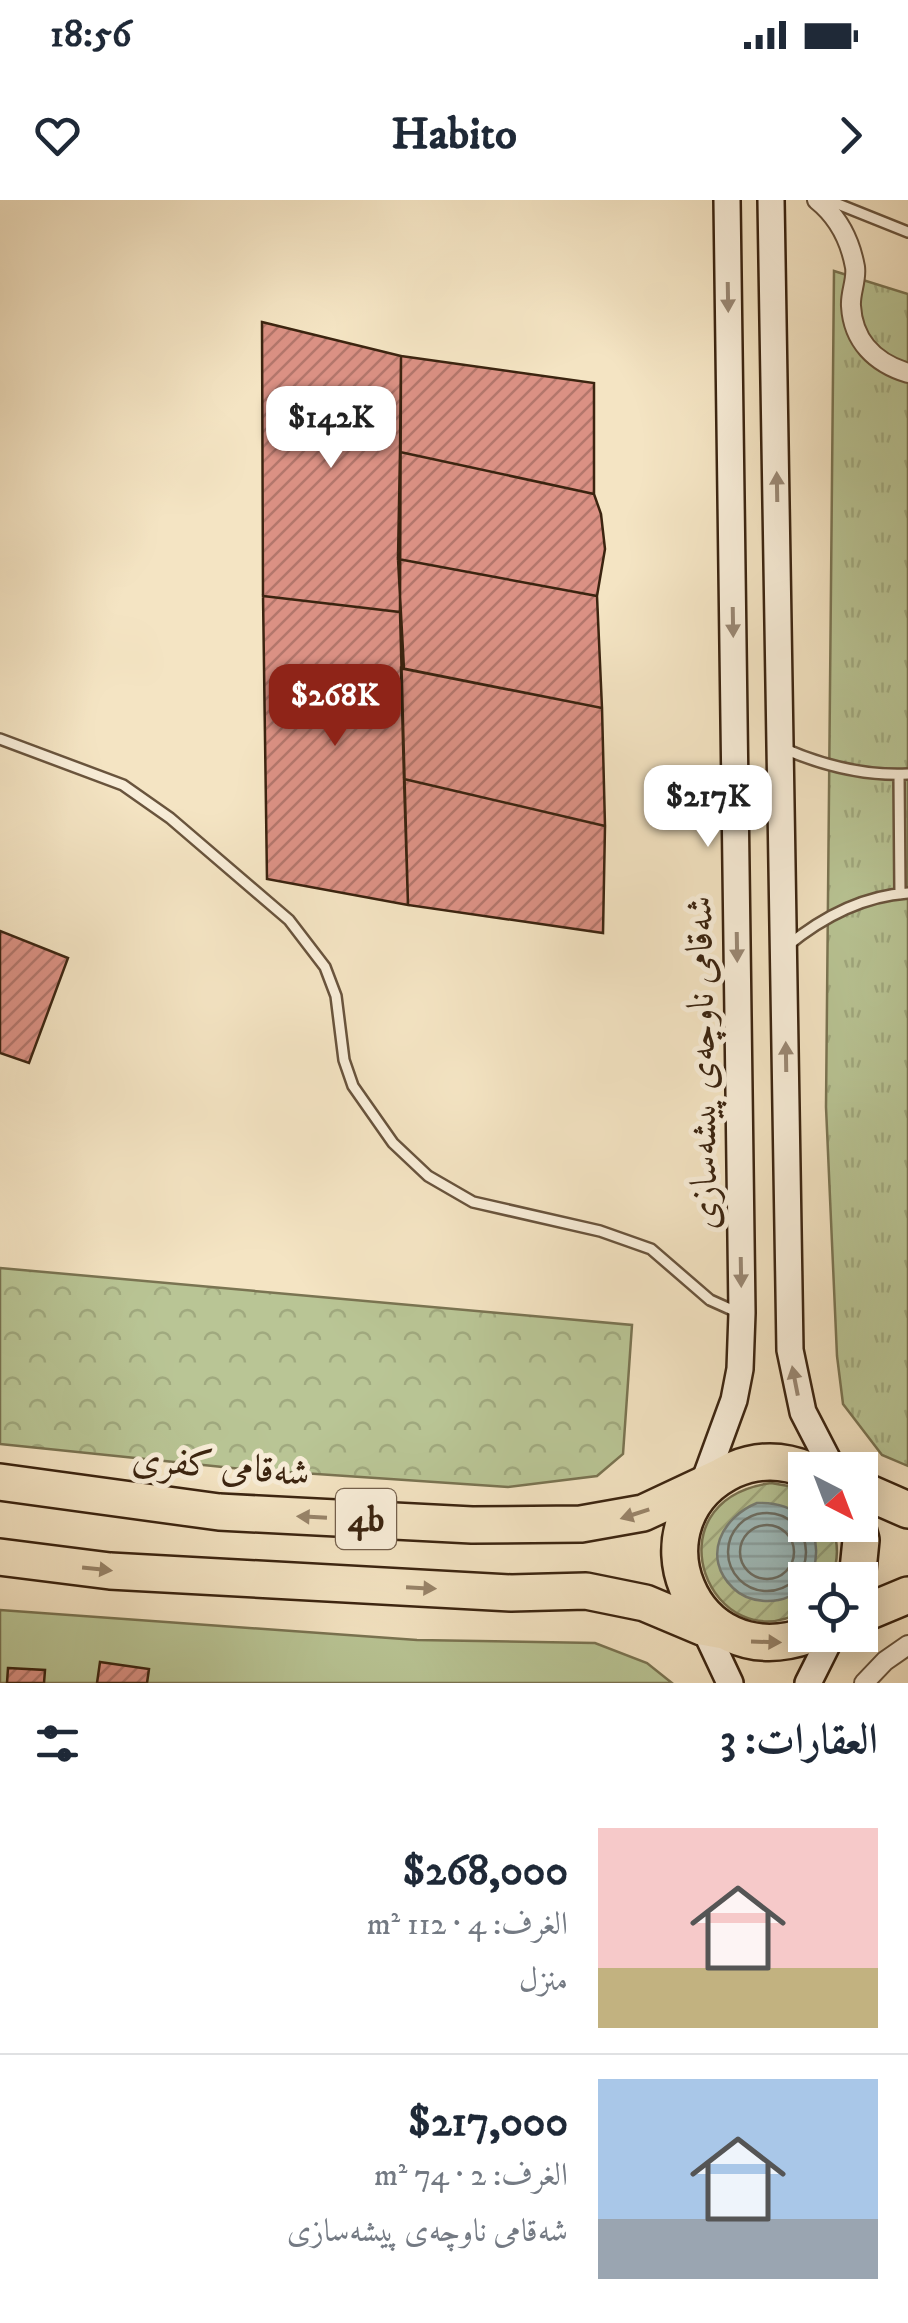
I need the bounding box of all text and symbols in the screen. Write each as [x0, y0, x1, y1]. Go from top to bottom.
text: 18:56 [50, 11, 132, 59]
text: Habito [391, 107, 517, 163]
icon: heart [30, 108, 85, 163]
icon: forward [823, 108, 878, 163]
one-way arrow [720, 282, 736, 314]
pin: $142K [261, 386, 401, 471]
text: $142K [288, 398, 374, 438]
one-way arrow [768, 470, 784, 502]
one-way arrow [725, 607, 741, 639]
pin: $268K [265, 664, 405, 749]
text: $268K [291, 676, 379, 716]
pin: $217K [638, 765, 778, 850]
text: $217K [666, 777, 750, 817]
street label: شەقامی ناوچەی پیشەسازی [676, 896, 730, 1230]
one-way arrow [729, 932, 745, 964]
one-way arrow [777, 1040, 793, 1072]
one-way arrow [734, 1257, 750, 1289]
one-way arrow [787, 1365, 803, 1396]
street label: شەقامی کفری [130, 1435, 312, 1499]
north arrow [788, 1452, 878, 1542]
map controls [788, 1452, 878, 1652]
road number: 4b [336, 1489, 396, 1549]
one-way arrow [620, 1507, 650, 1522]
one-way arrow [295, 1508, 327, 1524]
one-way arrow [81, 1561, 113, 1577]
button: locate [788, 1562, 878, 1652]
one-way arrow [406, 1580, 438, 1596]
one-way arrow [751, 1634, 783, 1650]
text: العقارات: 3 [720, 1715, 878, 1767]
icon: filters [30, 1716, 85, 1771]
text: $268,000 [402, 1846, 568, 1898]
icon: home [678, 1868, 798, 1988]
text: الغرف: 4 · 112 m² [367, 1905, 568, 1945]
text: منزل [519, 1961, 568, 2001]
text: $217,000 [408, 2097, 568, 2149]
icon: home [678, 2119, 798, 2239]
text: الغرف: 2 · 74 m² [374, 2156, 568, 2196]
text: شەقامی ناوچەی پیشەسازی [287, 2212, 568, 2252]

